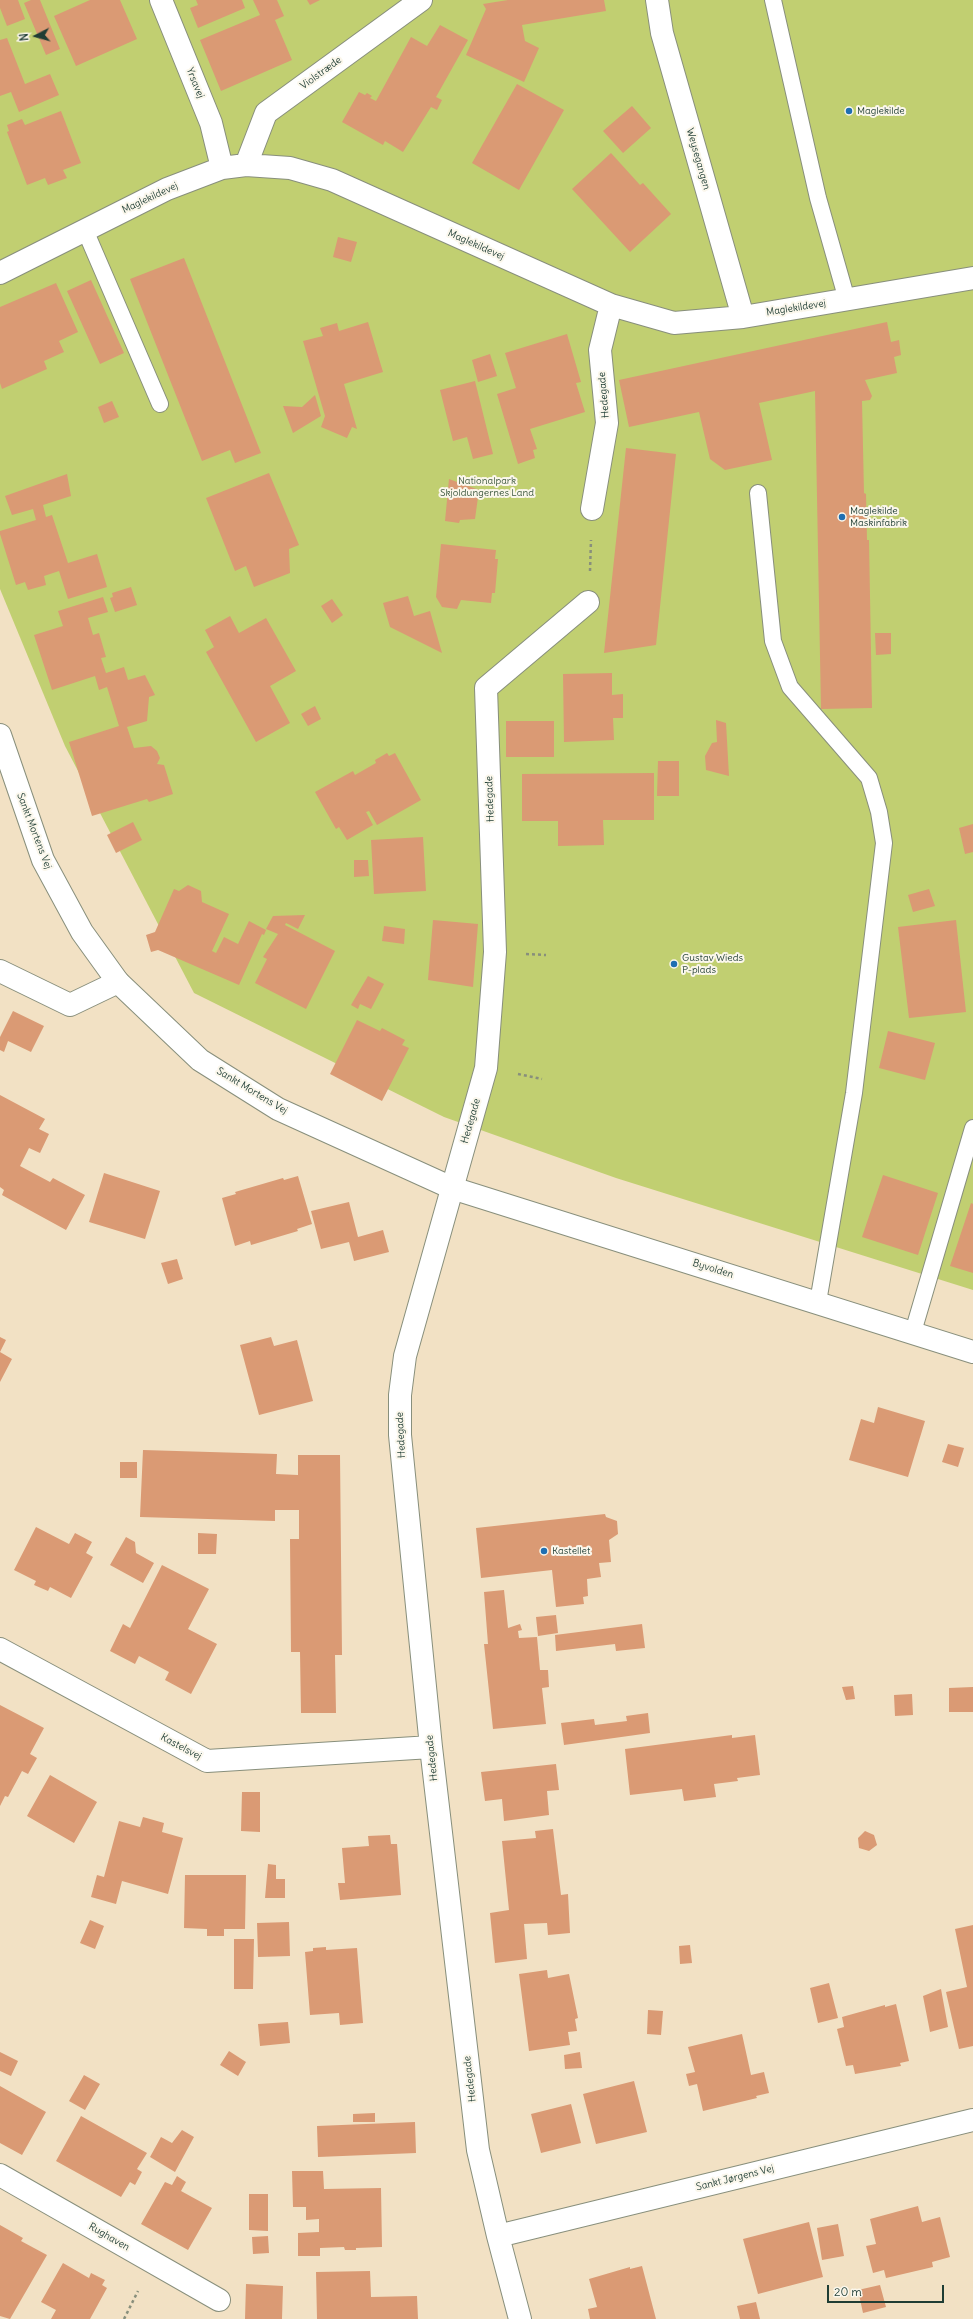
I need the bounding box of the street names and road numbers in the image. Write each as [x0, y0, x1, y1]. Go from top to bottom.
street label: Violstræde [298, 54, 344, 92]
street label: Yrsavej [183, 66, 207, 100]
street label: Weysegangen [683, 127, 713, 191]
street label: Maglekildevej [120, 180, 180, 216]
street label: Maglekildevej [446, 227, 506, 263]
street label: Maglekildevej [765, 297, 827, 319]
street label: Hedegade [596, 371, 612, 419]
street label: Hedegade [483, 776, 497, 822]
street label: Sankt Mortens Vej [14, 791, 54, 871]
street label: Sankt Mortens Vej [214, 1065, 290, 1117]
street label: Hedegade [459, 1097, 483, 1145]
street label: Byvolden [691, 1257, 735, 1281]
street label: Hedegade [394, 1412, 408, 1458]
street label: Kastelsvej [159, 1731, 203, 1763]
street label: Hedegade [424, 1734, 440, 1782]
street label: Hedegade [461, 2055, 479, 2103]
street label: Sankt Jørgens Vej [695, 2163, 775, 2193]
street label: Rughaven [86, 2221, 132, 2253]

